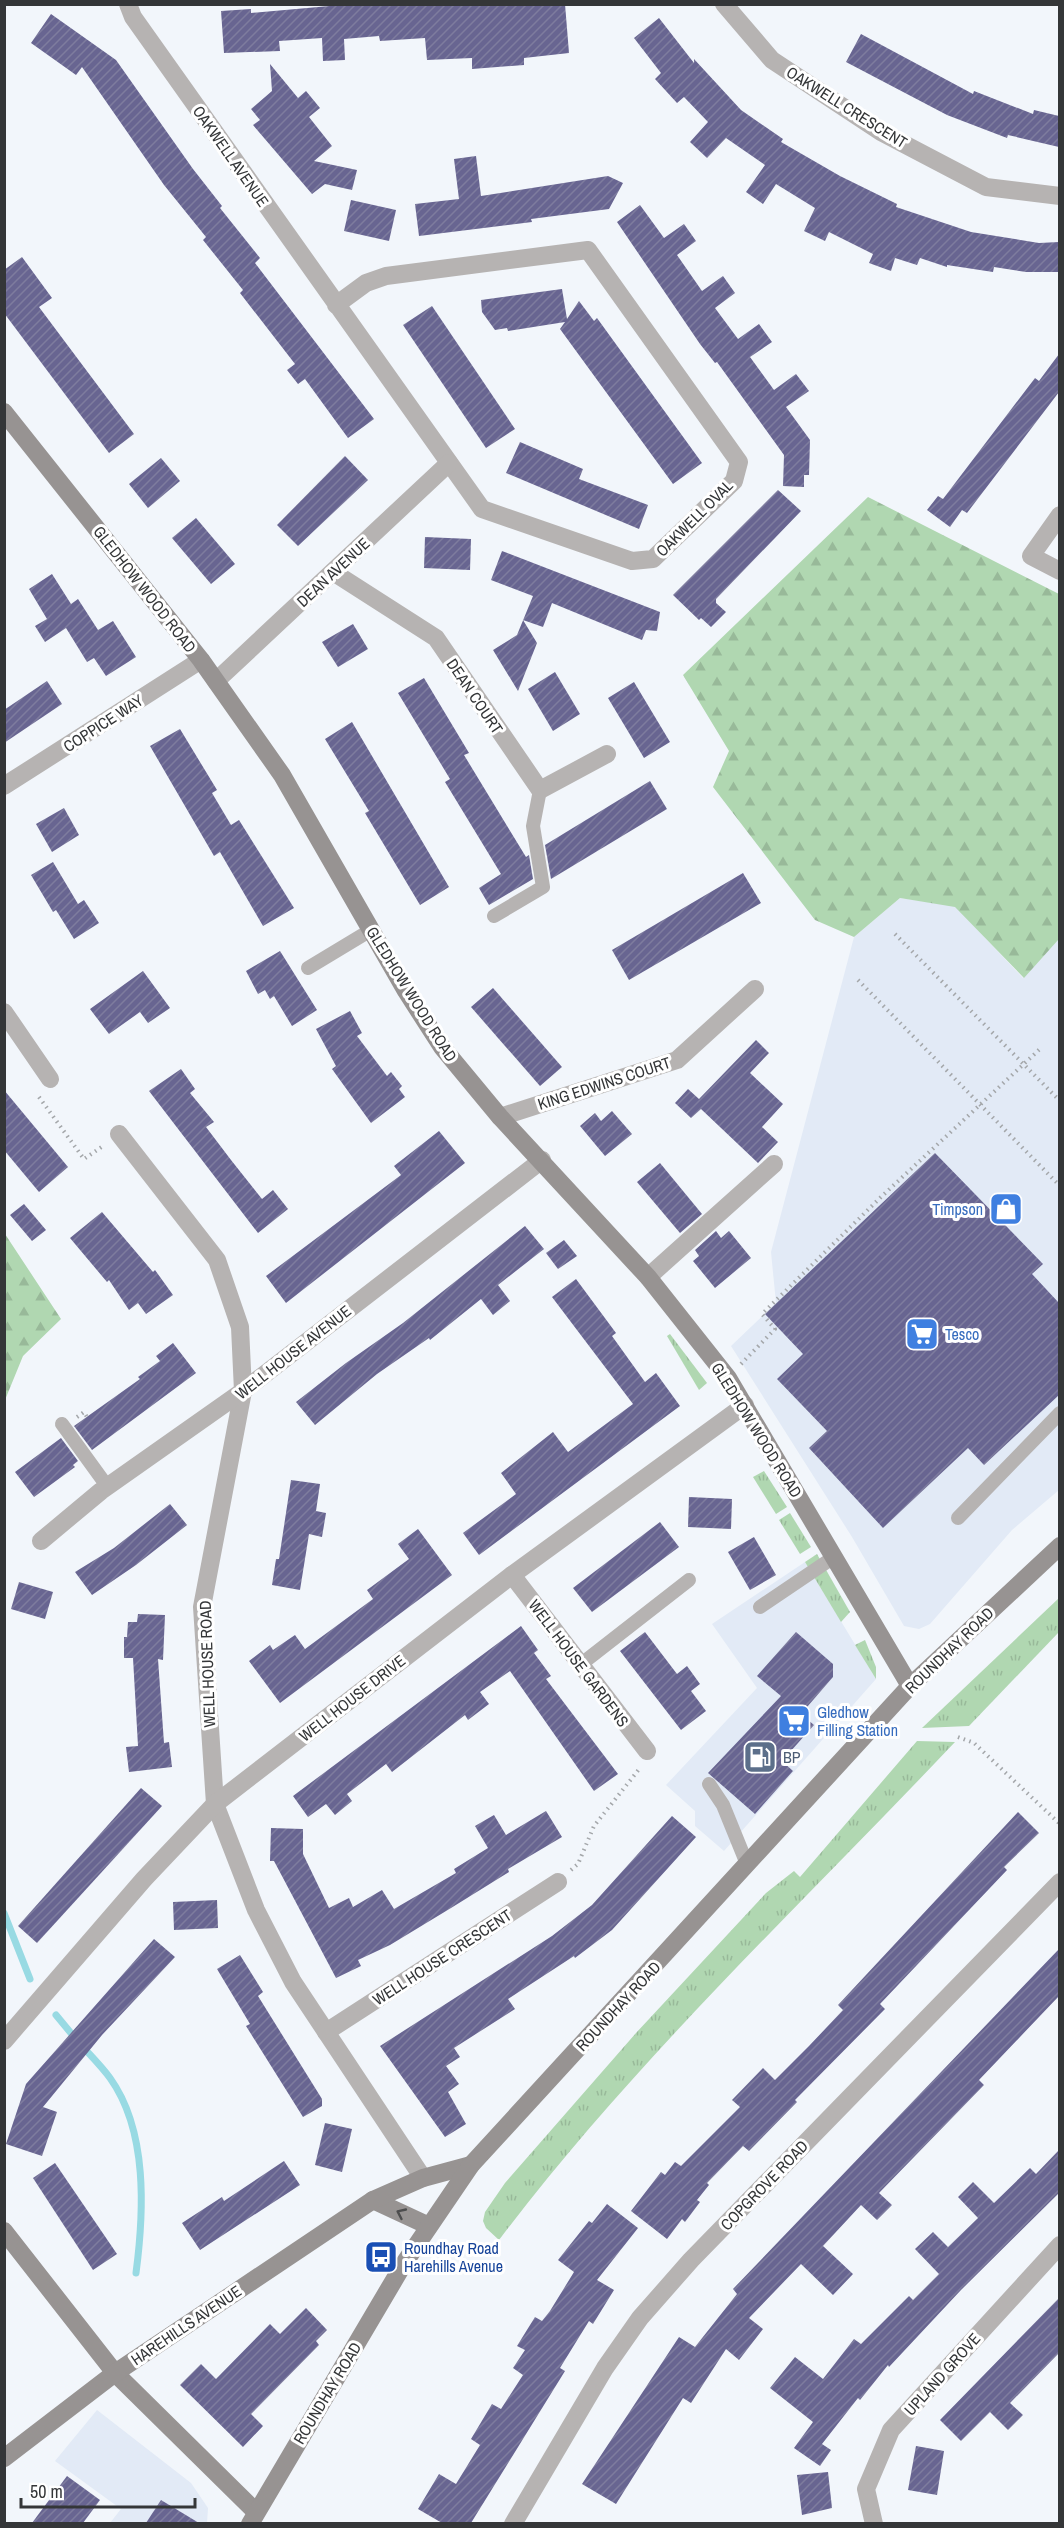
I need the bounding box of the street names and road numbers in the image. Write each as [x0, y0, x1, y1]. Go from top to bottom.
street label: OAKWELL CRESCENT [782, 61, 912, 153]
street label: OAKWELL AVENUE [188, 101, 274, 211]
street label: OAKWELL OVAL [651, 474, 738, 561]
street label: GLEDHOW WOOD ROAD [89, 521, 201, 657]
street label: DEAN AVENUE [292, 532, 374, 612]
street label: DEAN COURT [442, 654, 508, 738]
street label: COPPICE WAY [59, 689, 147, 757]
street label: GLEDHOW WOOD ROAD [362, 922, 462, 1066]
street label: KING EDWINS COURT [535, 1051, 673, 1115]
street label: WELL HOUSE AVENUE [230, 1300, 356, 1404]
street label: GLEDHOW WOOD ROAD [707, 1358, 807, 1502]
street label: WELL HOUSE GARDENS [524, 1595, 634, 1731]
street label: WELL HOUSE ROAD [194, 1600, 220, 1728]
street label: ROUNDHAY ROAD [900, 1602, 998, 1698]
street label: WELL HOUSE DRIVE [294, 1650, 410, 1746]
street label: WELL HOUSE CRESCENT [368, 1904, 516, 2010]
street label: ROUNDHAY ROAD [571, 1956, 665, 2056]
street label: COPGROVE ROAD [715, 2135, 813, 2235]
street label: HAREHILLS AVENUE [126, 2280, 246, 2370]
street label: UPLAND GROVE [899, 2328, 985, 2420]
street label: ROUNDHAY ROAD [288, 2338, 366, 2448]

